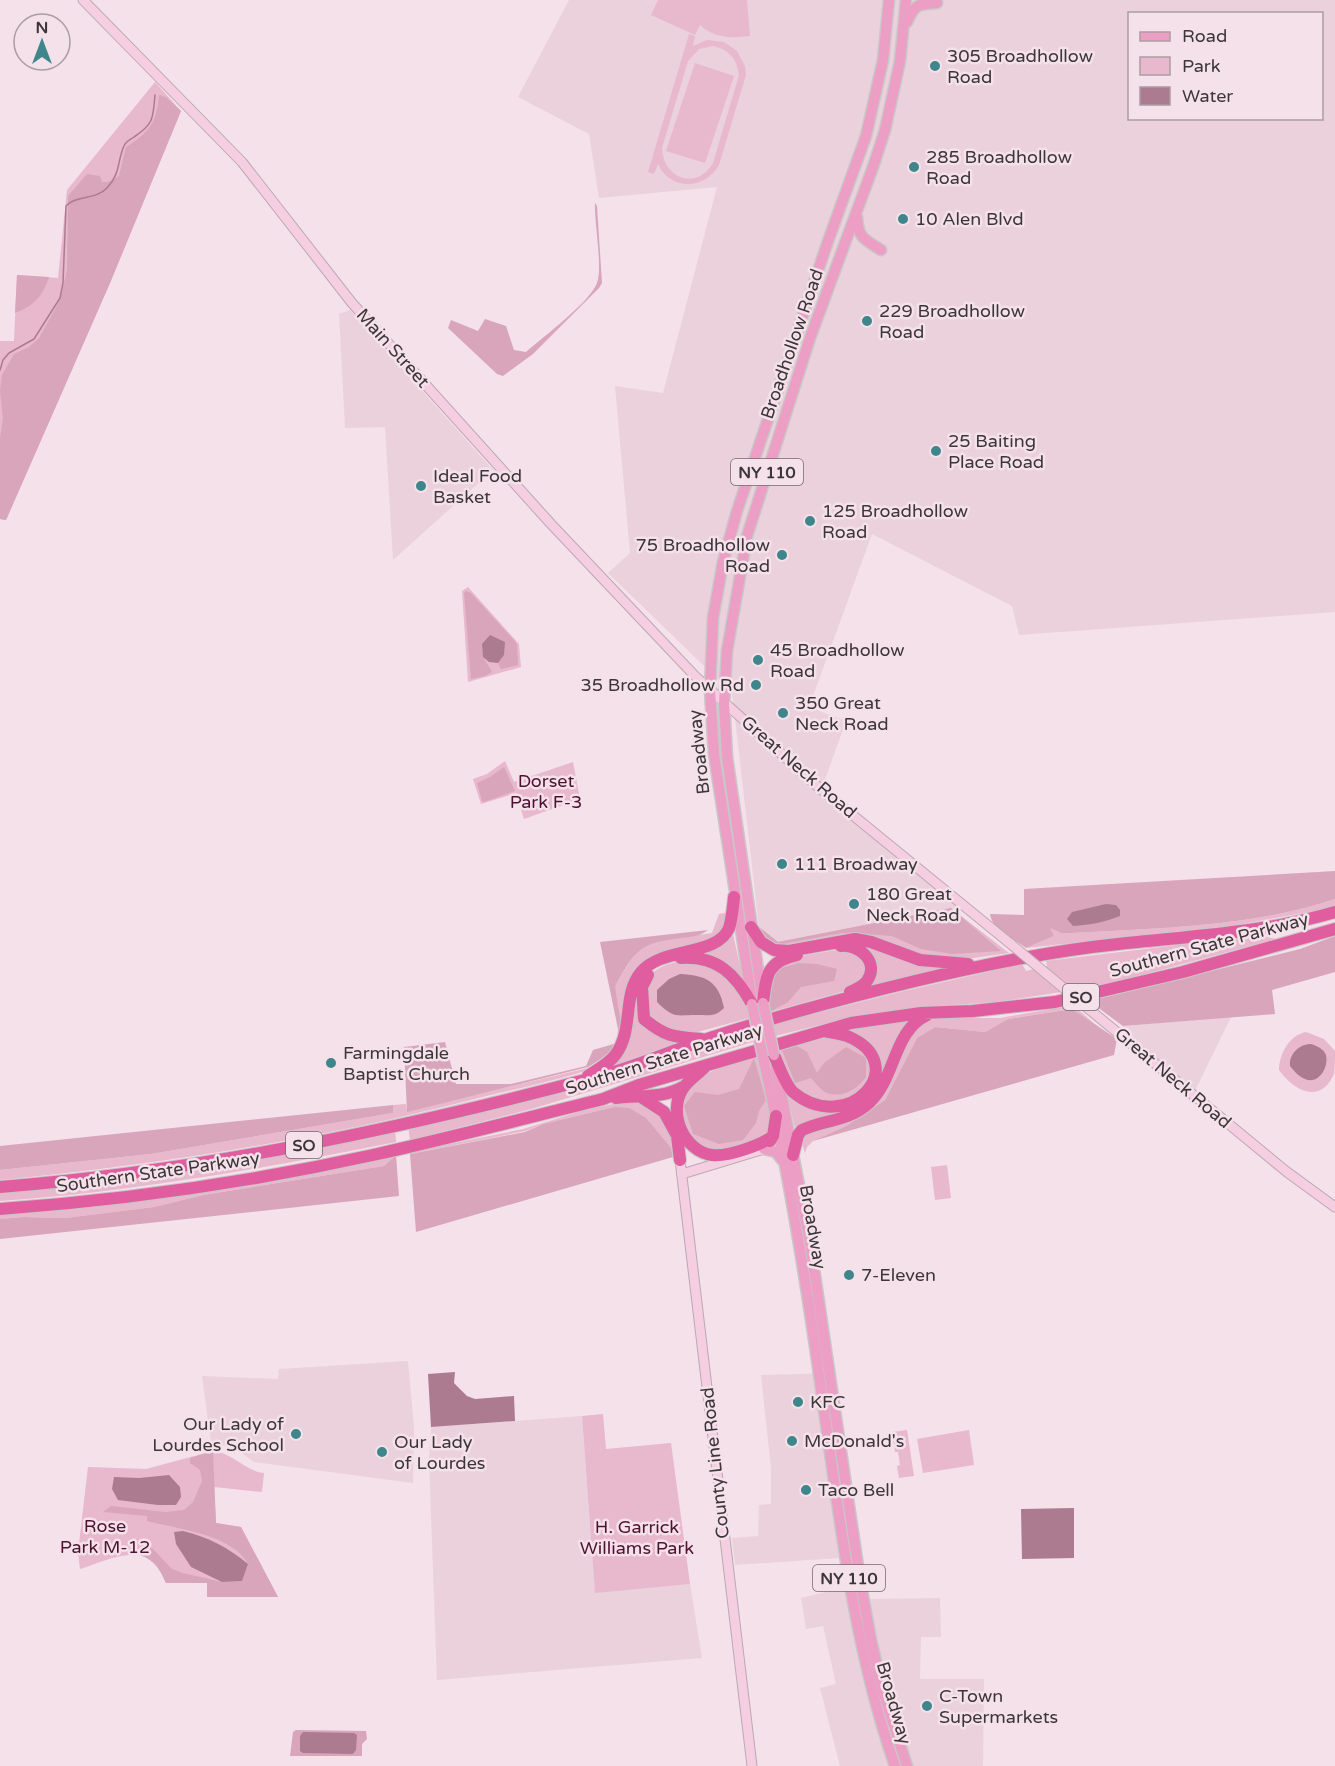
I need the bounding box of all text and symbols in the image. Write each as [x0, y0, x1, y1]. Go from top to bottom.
north arrow [12, 12, 72, 72]
legend [1128, 12, 1323, 120]
text: N [36, 18, 48, 38]
text: Road [1182, 25, 1227, 47]
place label: 305 Broadhollow Road [947, 45, 1093, 88]
text: Park [1182, 55, 1221, 77]
marker: 305 Broadhollow Road [928, 59, 942, 73]
text: Water [1182, 85, 1233, 107]
place label: 285 Broadhollow Road [926, 146, 1072, 189]
marker: 285 Broadhollow Road [907, 160, 921, 174]
place label: 10 Alen Blvd [915, 208, 1024, 230]
marker: 10 Alen Blvd [896, 212, 910, 226]
street label: Broadhollow Road [756, 266, 828, 422]
place label: 229 Broadhollow Road [879, 300, 1025, 343]
street label: Main Street [352, 304, 434, 392]
marker: 229 Broadhollow Road [860, 314, 874, 328]
place label: 25 Baiting Place Road [948, 430, 1044, 473]
marker: 25 Baiting Place Road [929, 444, 943, 458]
road number: NY 110 [731, 459, 803, 485]
place label: Ideal Food Basket [433, 465, 522, 508]
marker: Ideal Food Basket [414, 479, 428, 493]
place label: 125 Broadhollow Road [822, 500, 968, 543]
marker: 125 Broadhollow Road [803, 514, 817, 528]
place label: 75 Broadhollow Road [635, 534, 770, 577]
marker: 75 Broadhollow Road [775, 548, 789, 562]
place label: 45 Broadhollow Road [770, 639, 905, 682]
marker: 45 Broadhollow Road [751, 653, 765, 667]
place label: 35 Broadhollow Rd [581, 674, 744, 696]
marker: 35 Broadhollow Rd [749, 678, 763, 692]
place label: 350 Great Neck Road [795, 692, 889, 735]
marker: 350 Great Neck Road [776, 706, 790, 720]
street label: Broadway [684, 708, 714, 796]
street label: Great Neck Road [737, 711, 861, 823]
park label: Dorset Park F-3 [510, 770, 582, 813]
place label: 111 Broadway [794, 853, 918, 875]
marker: 111 Broadway [775, 857, 789, 871]
place label: 180 Great Neck Road [866, 883, 960, 926]
marker: 180 Great Neck Road [847, 897, 861, 911]
street label: Southern State Parkway [1107, 908, 1311, 982]
road number: SO [1063, 984, 1099, 1010]
street label: Southern State Parkway [563, 1018, 765, 1099]
street label: Great Neck Road [1110, 1023, 1236, 1133]
place label: Farmingdale Baptist Church [343, 1042, 470, 1085]
marker: Farmingdale Baptist Church [324, 1056, 338, 1070]
road number: SO [286, 1132, 322, 1158]
street label: Southern State Parkway [55, 1147, 261, 1197]
street label: Broadway [795, 1183, 831, 1271]
place label: 7-Eleven [861, 1264, 936, 1286]
marker: 7-Eleven [842, 1268, 856, 1282]
street label: County Line Road [696, 1386, 734, 1540]
place label: KFC [810, 1391, 845, 1413]
marker: KFC [791, 1395, 805, 1409]
place label: Our Lady of Lourdes School [152, 1413, 284, 1456]
marker: Our Lady of Lourdes School [289, 1427, 303, 1441]
place label: McDonald's [804, 1430, 904, 1452]
place label: Our Lady of Lourdes [394, 1431, 486, 1474]
marker: McDonald's [785, 1434, 799, 1448]
marker: Our Lady of Lourdes [375, 1445, 389, 1459]
place label: Taco Bell [818, 1479, 894, 1501]
marker: Taco Bell [799, 1483, 813, 1497]
park label: Rose Park M-12 [60, 1515, 150, 1558]
park label: H. Garrick Williams Park [580, 1516, 694, 1559]
road number: NY 110 [813, 1565, 885, 1591]
street label: Broadway [872, 1659, 916, 1747]
place label: C‑Town Supermarkets [939, 1685, 1058, 1728]
marker: C‑Town Supermarkets [920, 1699, 934, 1713]

